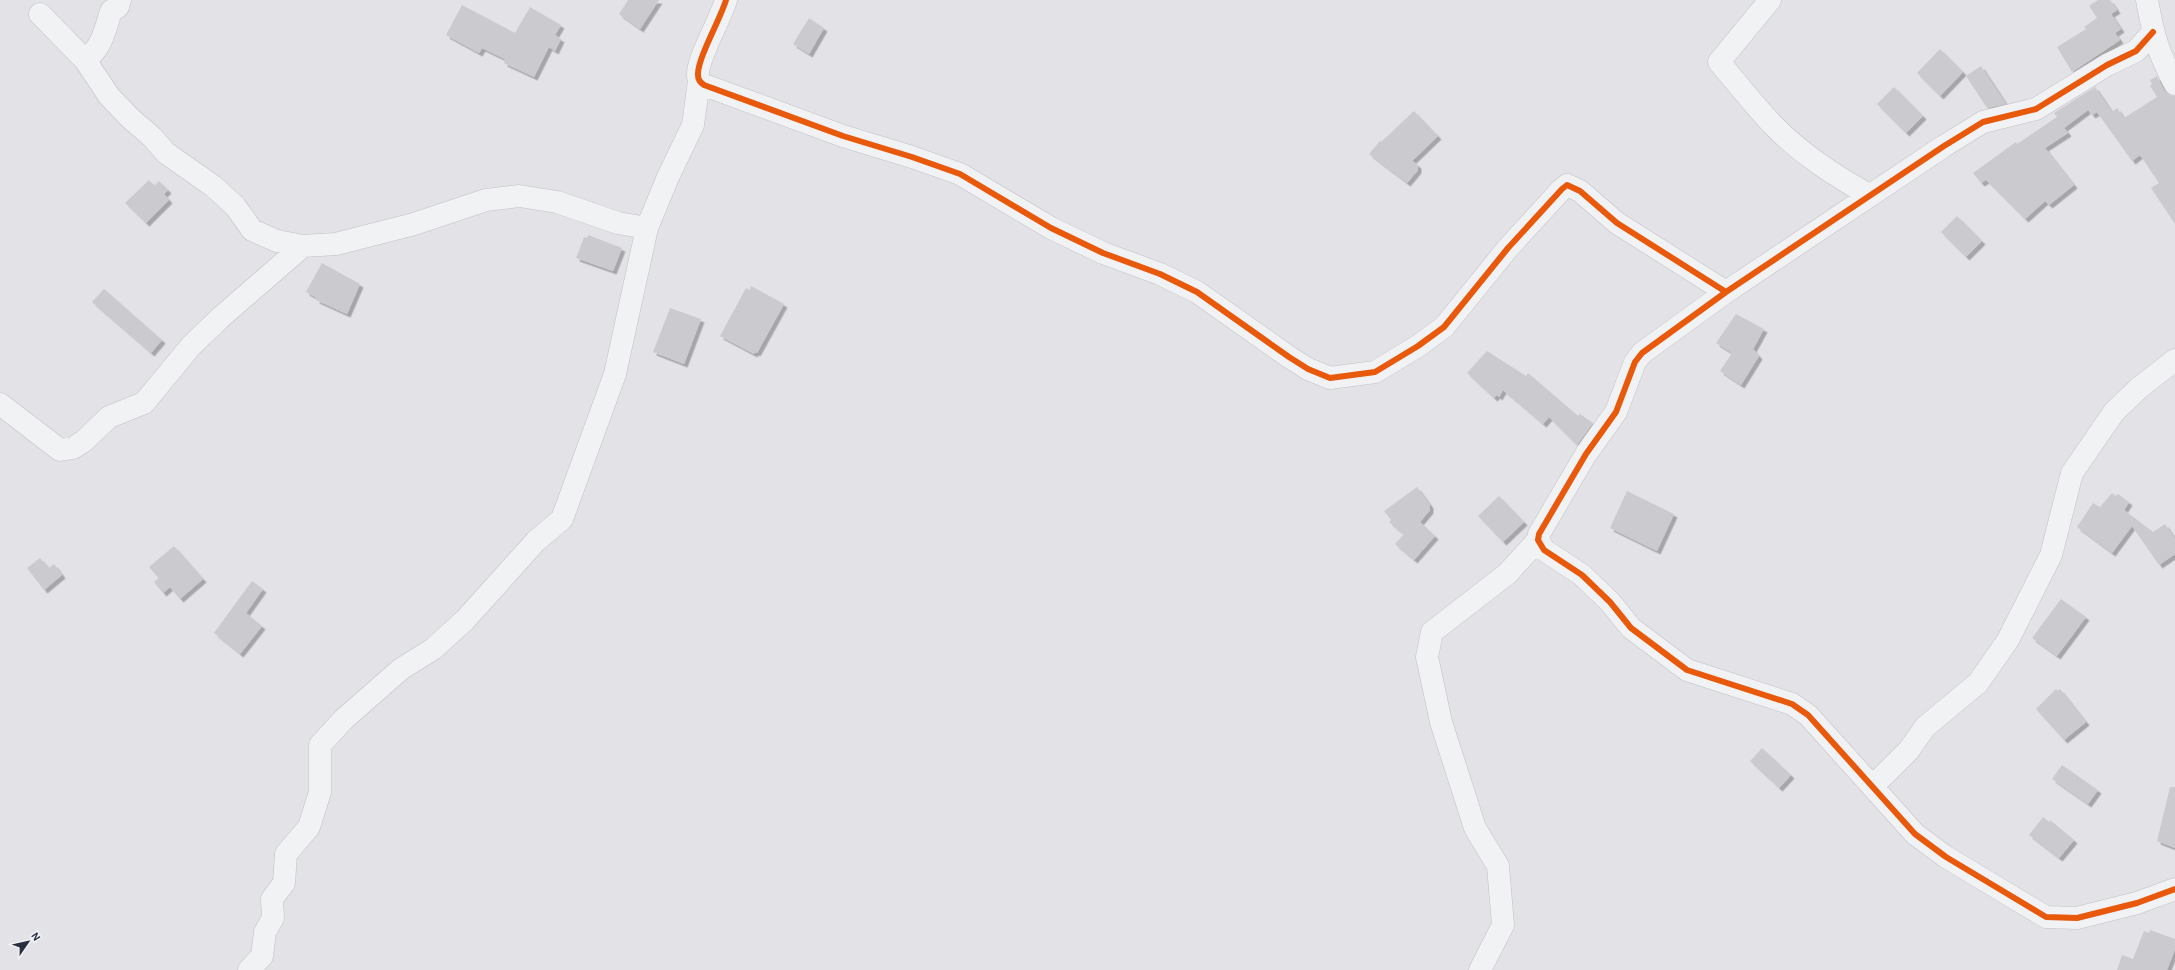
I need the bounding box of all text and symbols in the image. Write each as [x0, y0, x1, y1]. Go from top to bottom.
north arrow [8, 922, 48, 962]
text: N [29, 930, 43, 943]

